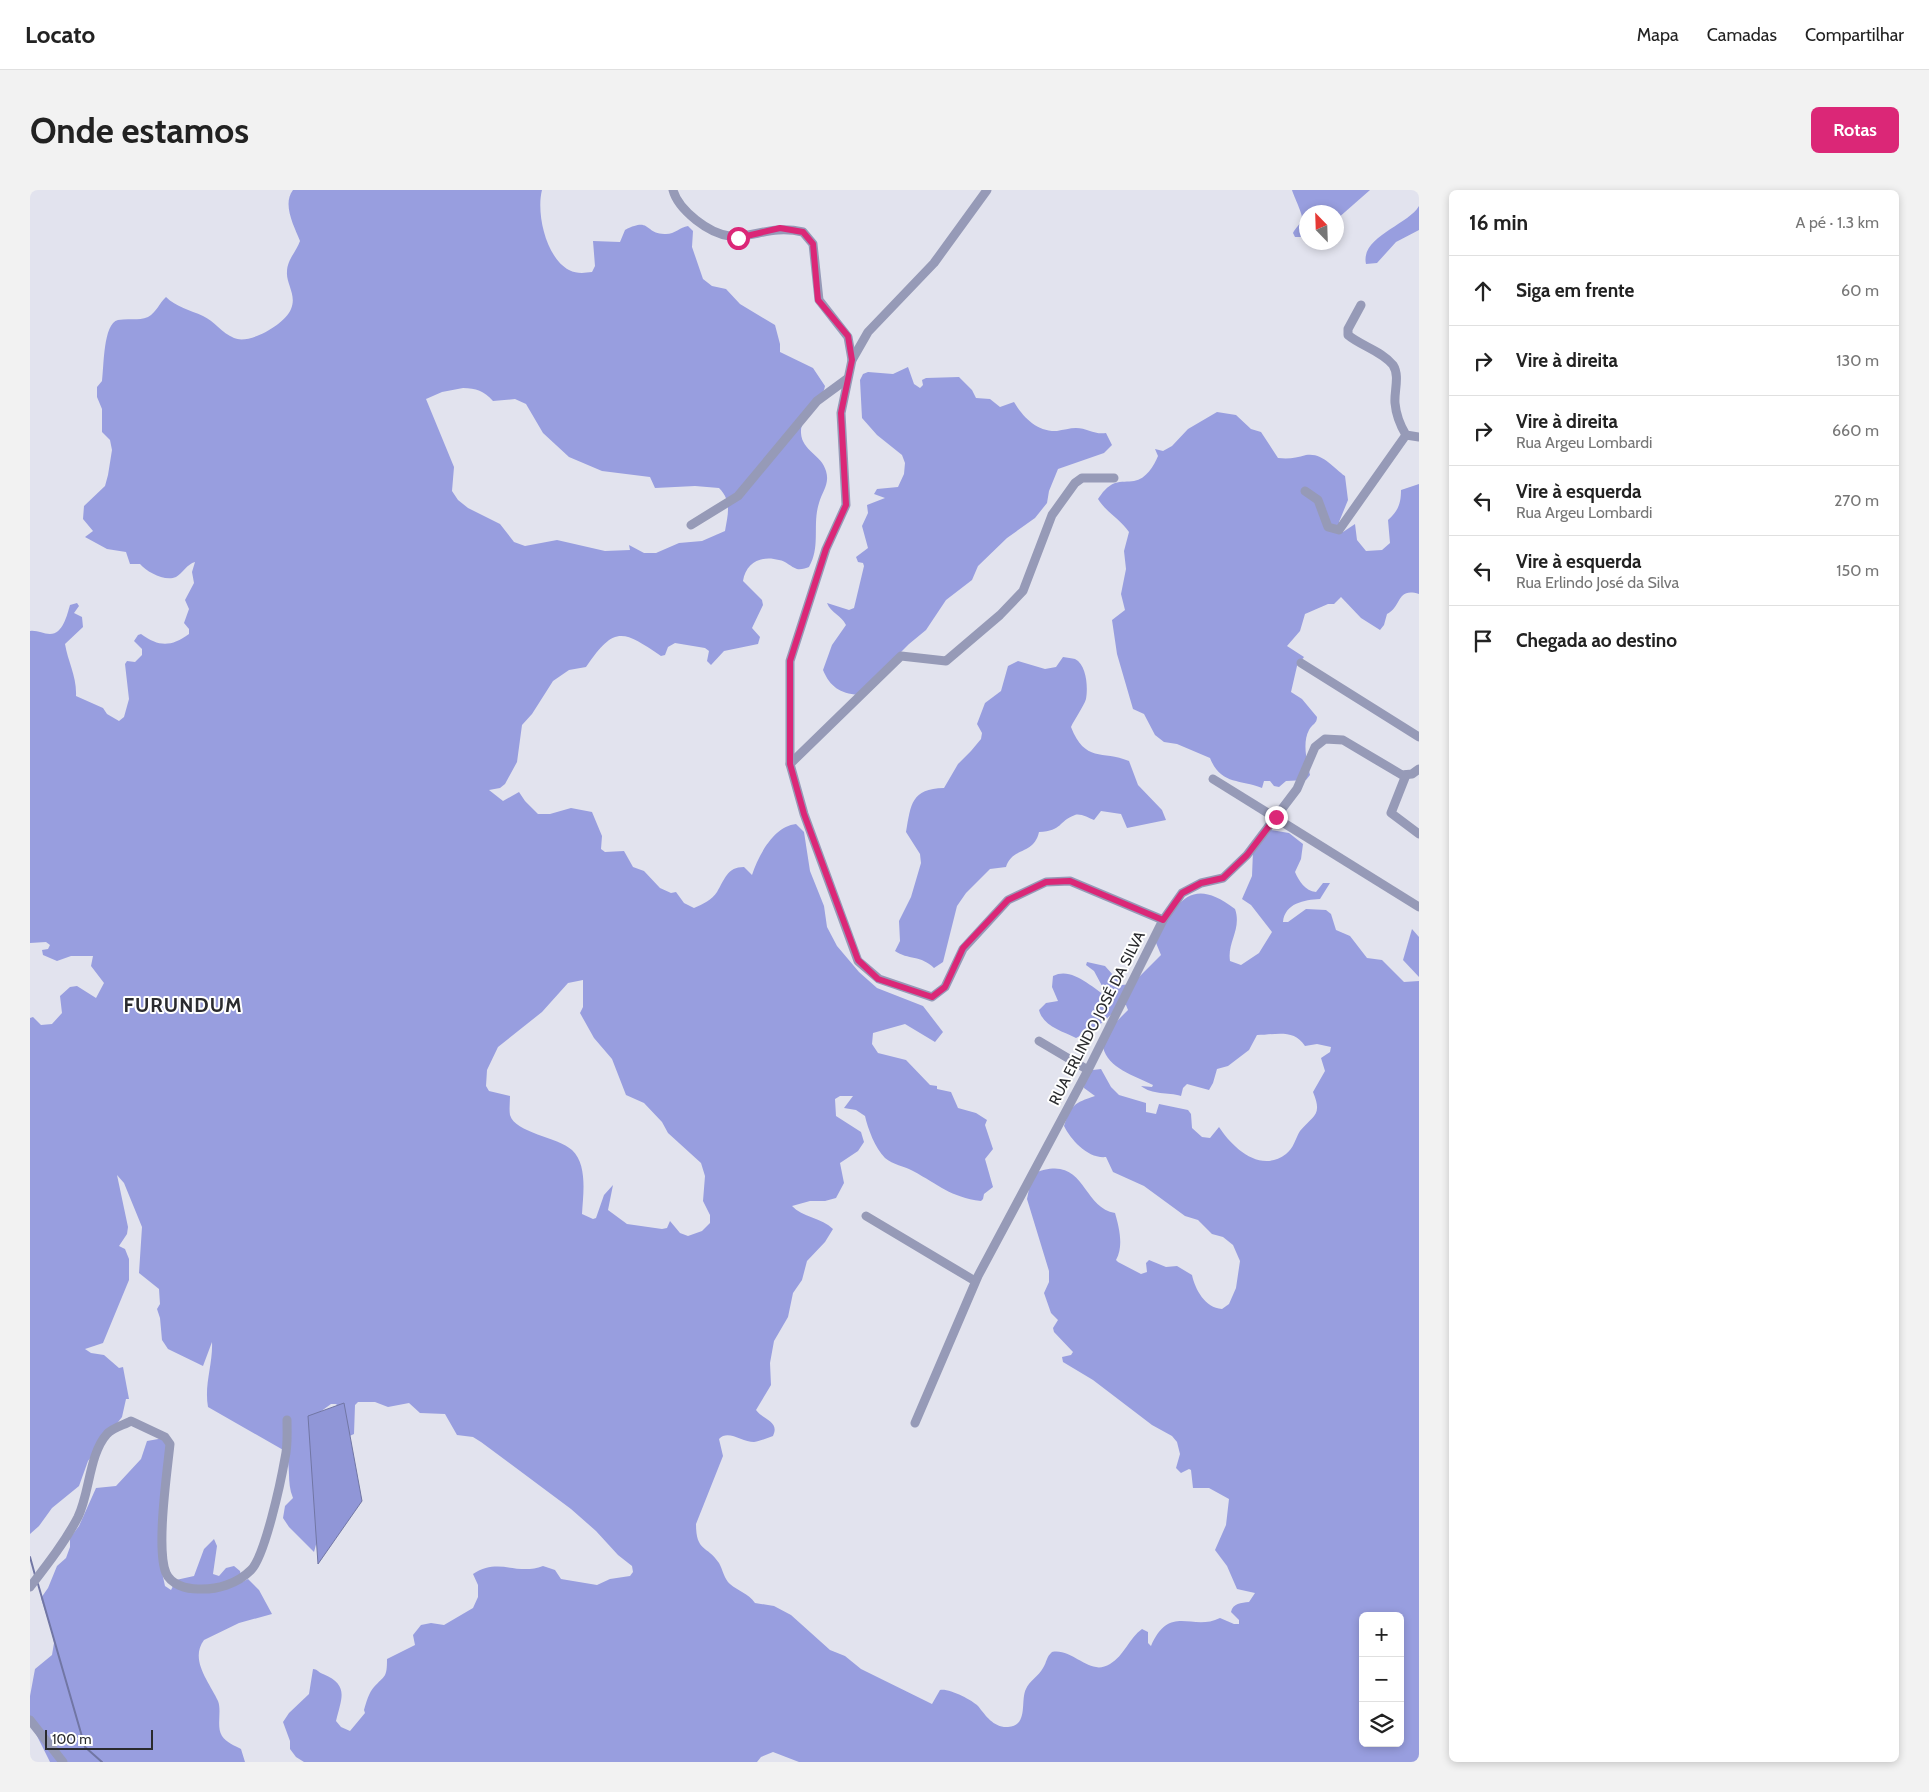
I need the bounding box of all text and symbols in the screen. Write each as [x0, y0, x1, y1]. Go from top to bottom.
text: Locato [25, 20, 95, 49]
text: Mapa [1637, 24, 1679, 46]
text: Camadas [1707, 24, 1777, 46]
text: Compartilhar [1805, 24, 1904, 46]
button: Rotas [1811, 107, 1899, 153]
text: Onde estamos [30, 109, 249, 152]
north arrow [1299, 205, 1344, 250]
text: 16 min [1469, 210, 1528, 235]
text: A pé · 1.3 km [1795, 213, 1879, 232]
route start [727, 227, 750, 250]
icon: ahead [1469, 277, 1497, 305]
text: Siga em frente [1516, 279, 1634, 302]
text: 60 m [1841, 281, 1879, 300]
icon: right [1469, 347, 1497, 375]
text: Vire à direita [1516, 349, 1618, 372]
text: 130 m [1836, 351, 1879, 370]
text: Vire à direita [1516, 410, 1618, 433]
icon: right [1469, 417, 1497, 445]
text: 660 m [1832, 421, 1879, 440]
text: Rua Argeu Lombardi [1516, 433, 1652, 452]
text: Vire à esquerda [1516, 480, 1642, 503]
icon: left [1469, 487, 1497, 515]
text: 270 m [1834, 491, 1879, 510]
text: Rua Argeu Lombardi [1516, 503, 1652, 522]
text: Vire à esquerda [1516, 550, 1642, 573]
icon: left [1469, 557, 1497, 585]
text: 150 m [1836, 561, 1879, 580]
text: Rua Erlindo José da Silva [1516, 573, 1679, 592]
icon: arrive [1469, 627, 1497, 655]
text: Chegada ao destino [1516, 629, 1677, 652]
route end [1265, 806, 1288, 829]
street label: RUA ERLINDO JOSÉ DA SILVA [1044, 927, 1149, 1108]
district label: FURUNDUM [123, 993, 243, 1017]
map controls [1359, 1612, 1404, 1747]
button: + [1359, 1612, 1404, 1657]
button: − [1359, 1657, 1404, 1702]
button: layers [1359, 1702, 1404, 1747]
scale bar [45, 1727, 152, 1750]
text: 100 m [52, 1730, 92, 1748]

